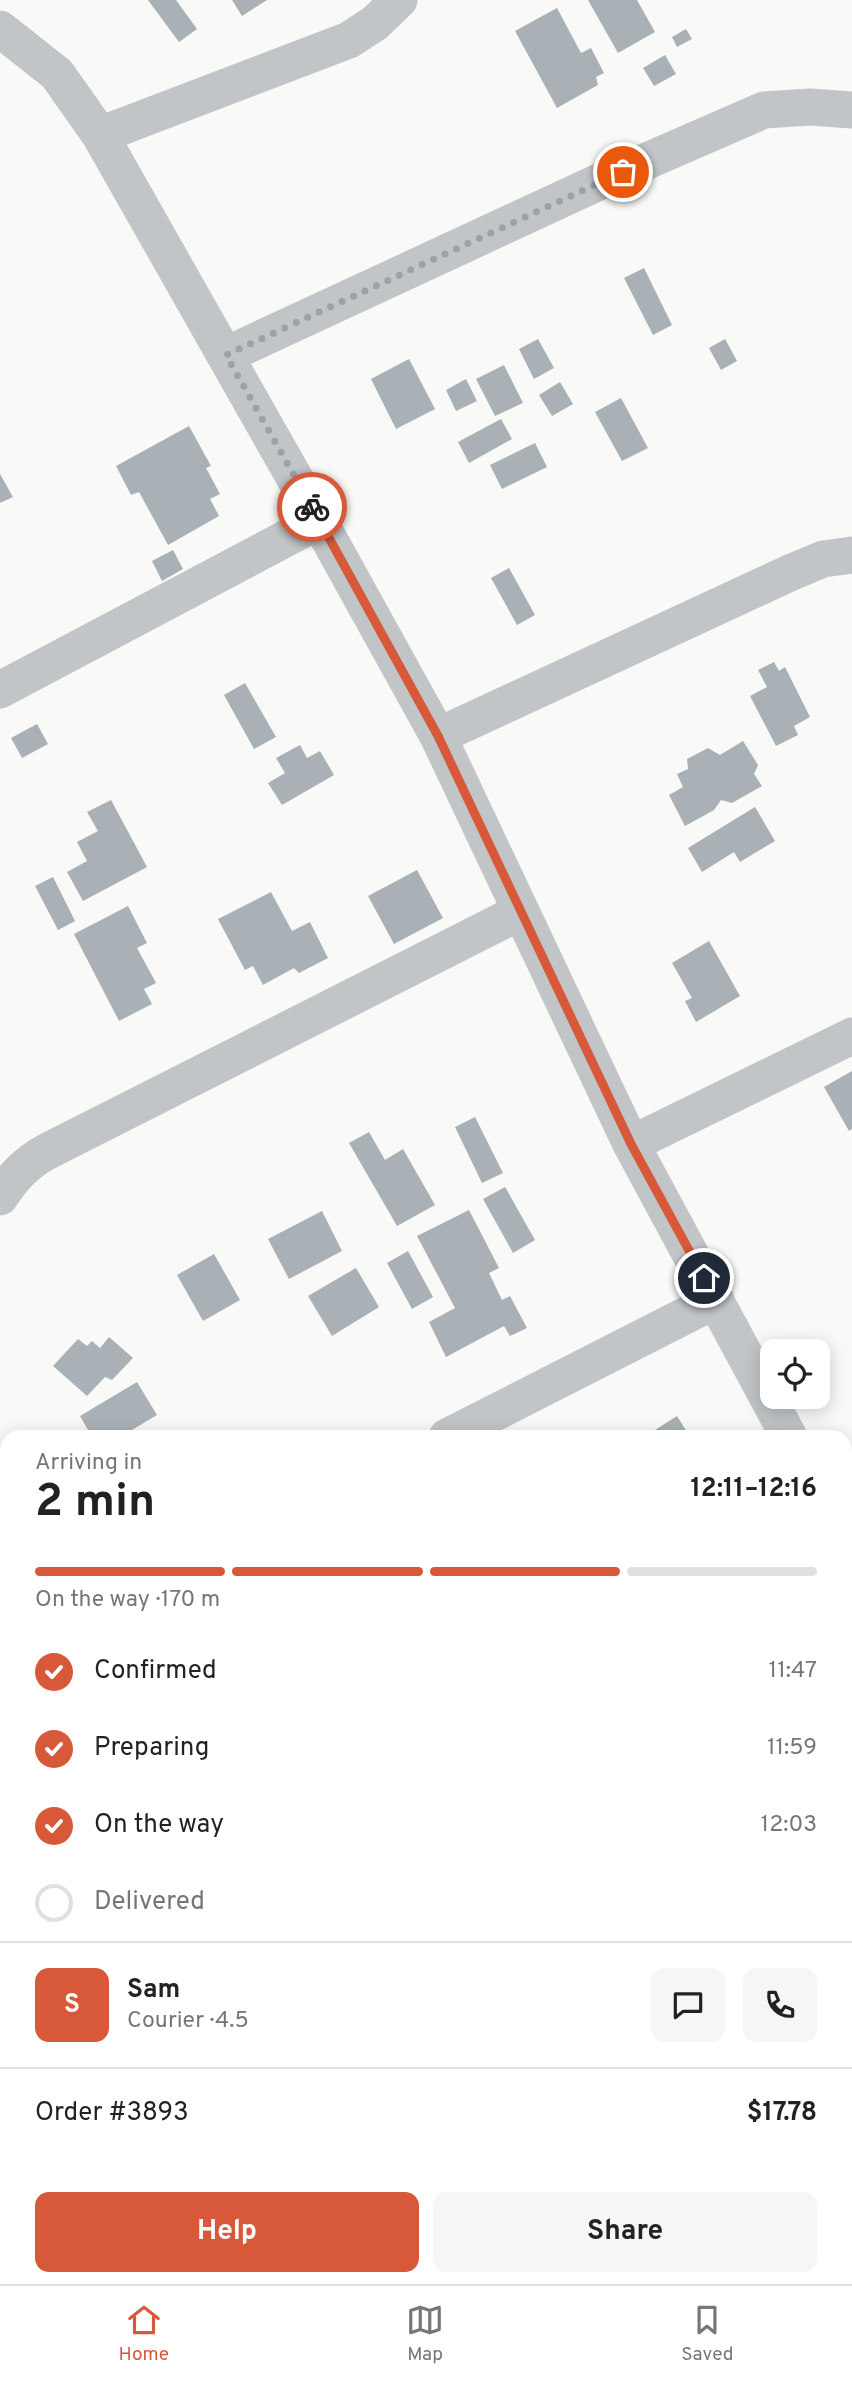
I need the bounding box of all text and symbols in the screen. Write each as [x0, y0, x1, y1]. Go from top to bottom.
pin [593, 142, 653, 202]
icon: bag [604, 153, 642, 191]
courier [277, 472, 347, 542]
icon: bike [293, 488, 331, 526]
pin [674, 1248, 734, 1308]
icon: home [685, 1259, 723, 1297]
map controls [760, 1339, 830, 1409]
button: locate [760, 1339, 830, 1409]
text: Arriving in [35, 1449, 142, 1478]
text: 12:11–12:16 [690, 1473, 817, 1506]
text: 2 min [35, 1474, 155, 1533]
text: On the way · 170 m [35, 1586, 220, 1615]
icon: check [35, 1653, 73, 1691]
text: Confirmed [94, 1655, 217, 1688]
text: 11:47 [769, 1657, 817, 1686]
icon: check [35, 1730, 73, 1768]
text: Preparing [94, 1732, 209, 1765]
text: 11:59 [767, 1734, 817, 1763]
icon: check [35, 1807, 73, 1845]
text: On the way [94, 1809, 224, 1842]
text: 12:03 [761, 1811, 817, 1840]
text: Delivered [94, 1886, 205, 1919]
button: chat [651, 1968, 725, 2042]
button: phone [743, 1968, 817, 2042]
text: Sam [127, 1974, 180, 2007]
text: S [64, 1989, 80, 2022]
text: Courier · 4.5 [127, 2007, 249, 2036]
text: Order #3893 [35, 2097, 189, 2130]
text: $17.78 [747, 2097, 817, 2130]
button: Help [35, 2192, 419, 2272]
button: Share [433, 2192, 817, 2272]
tab: Home [119, 2301, 169, 2367]
tab: Map [406, 2301, 444, 2367]
tab: Saved [681, 2301, 733, 2367]

